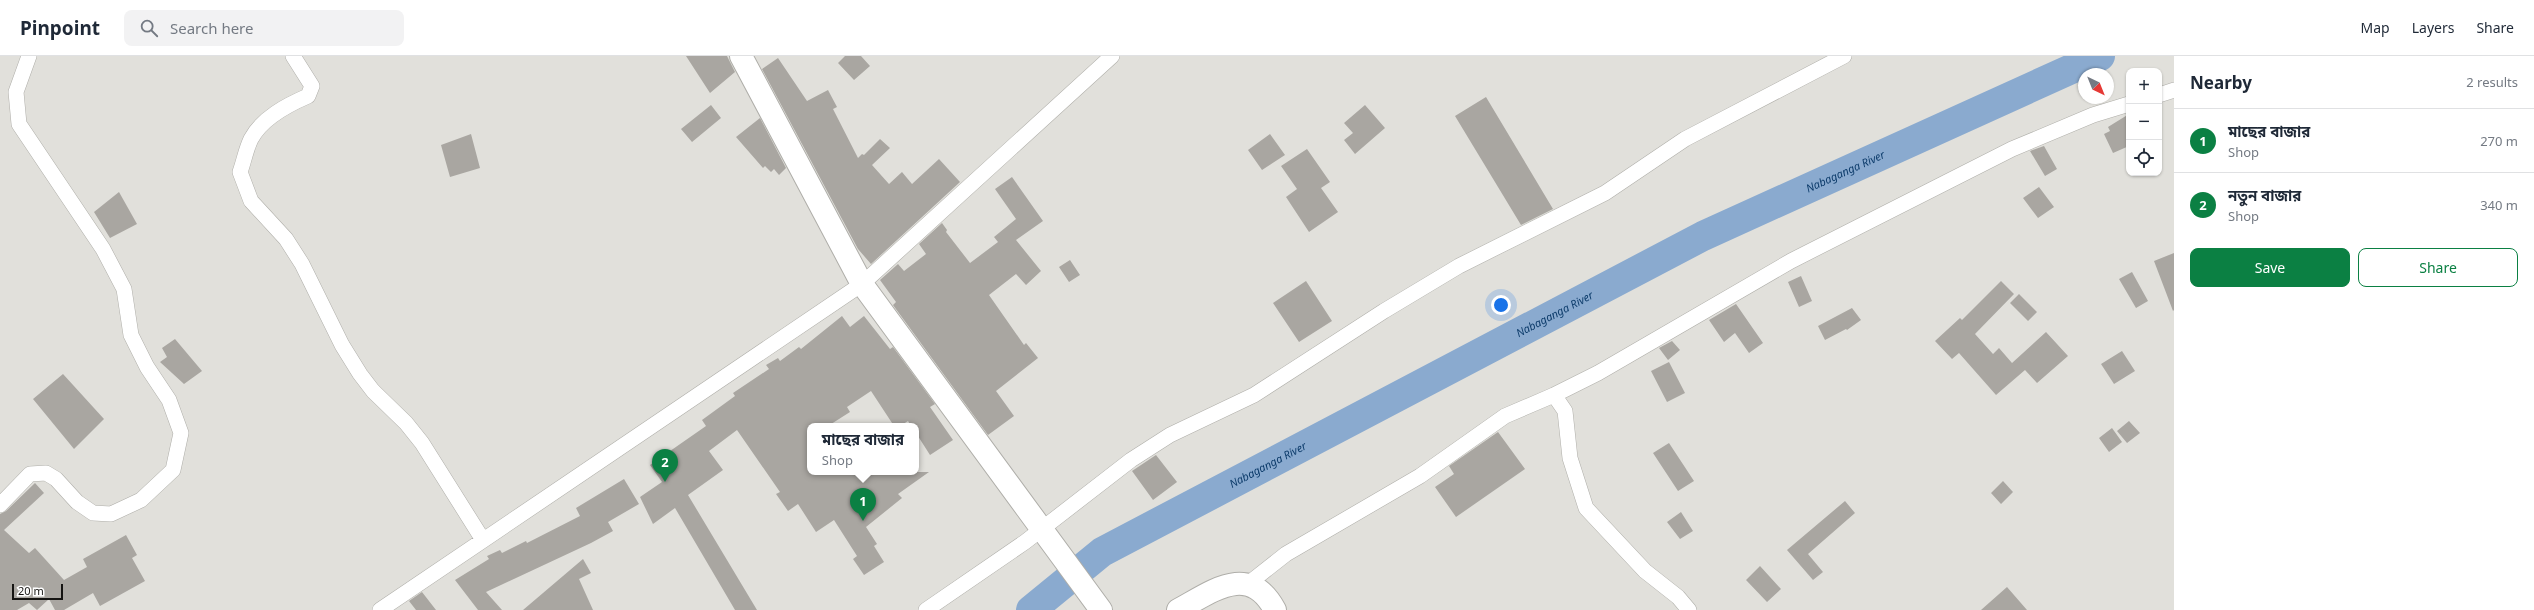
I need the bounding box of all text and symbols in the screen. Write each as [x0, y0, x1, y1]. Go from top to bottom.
search box [124, 10, 404, 46]
text: Pinpoint [20, 15, 100, 41]
icon: search [138, 17, 160, 39]
text: Search here [170, 18, 253, 38]
text: Map [2361, 18, 2390, 37]
text: Layers [2412, 18, 2454, 37]
text: Share [2476, 18, 2514, 37]
north arrow [2078, 68, 2114, 104]
map controls [2126, 68, 2162, 176]
button: + [2126, 68, 2162, 104]
text: Nearby [2190, 71, 2252, 94]
text: 2 results [2466, 73, 2518, 91]
button: − [2126, 104, 2162, 140]
text: মাছের বাজার [2228, 121, 2310, 141]
text: 1 [2199, 132, 2207, 150]
text: 270 m [2480, 132, 2518, 150]
button: locate [2126, 140, 2162, 176]
text: Shop [2228, 143, 2259, 161]
water label: Nabaganga River [1803, 146, 1888, 195]
text: নতুন বাজার [2228, 185, 2301, 205]
text: 2 [2199, 196, 2207, 214]
text: 340 m [2480, 196, 2518, 214]
text: Shop [2228, 207, 2259, 225]
button: Save [2190, 248, 2350, 287]
button: Share [2358, 248, 2518, 287]
water label: Nabaganga River [1513, 287, 1596, 340]
your location [1491, 295, 1511, 315]
popup [807, 423, 919, 475]
text: মাছের বাজার [822, 429, 904, 449]
water label: Nabaganga River [1226, 438, 1309, 491]
pin: 2 [652, 449, 678, 482]
text: Shop [822, 451, 853, 469]
pin: 1 [850, 488, 876, 521]
scale bar [12, 582, 63, 601]
text: 20 m [18, 583, 44, 598]

